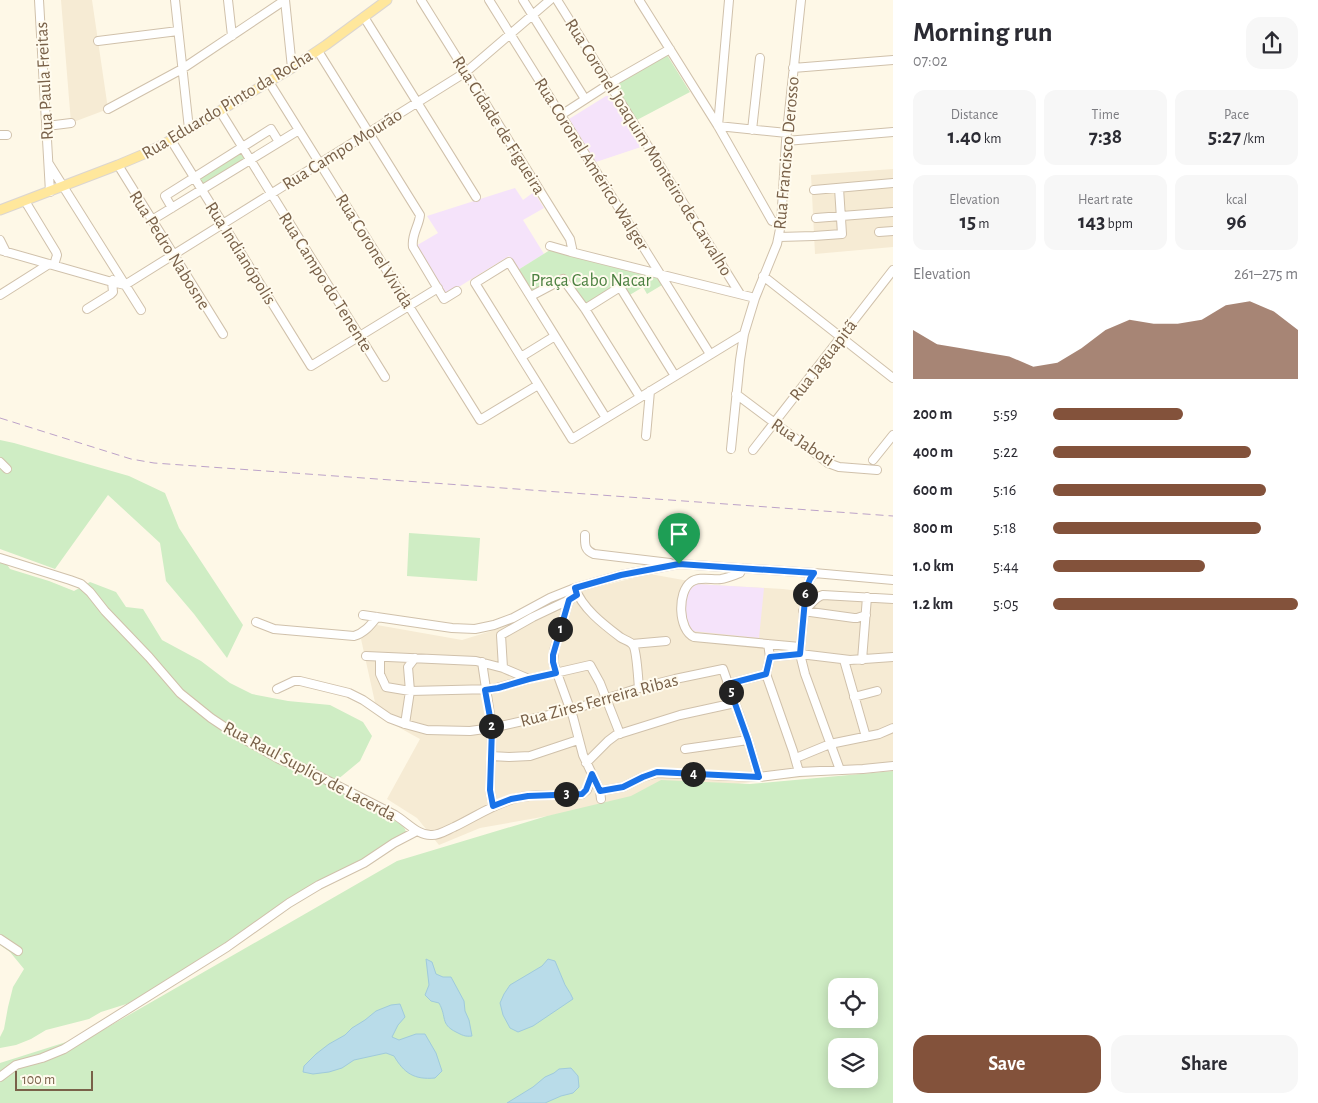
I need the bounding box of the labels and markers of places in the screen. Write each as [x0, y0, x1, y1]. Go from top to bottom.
pin [658, 513, 700, 564]
pin: 6 [792, 582, 818, 606]
pin: 1 [548, 616, 572, 642]
pin: 5 [718, 680, 744, 704]
pin: 2 [478, 714, 504, 738]
pin: 4 [680, 762, 706, 786]
pin: 3 [554, 782, 578, 806]

